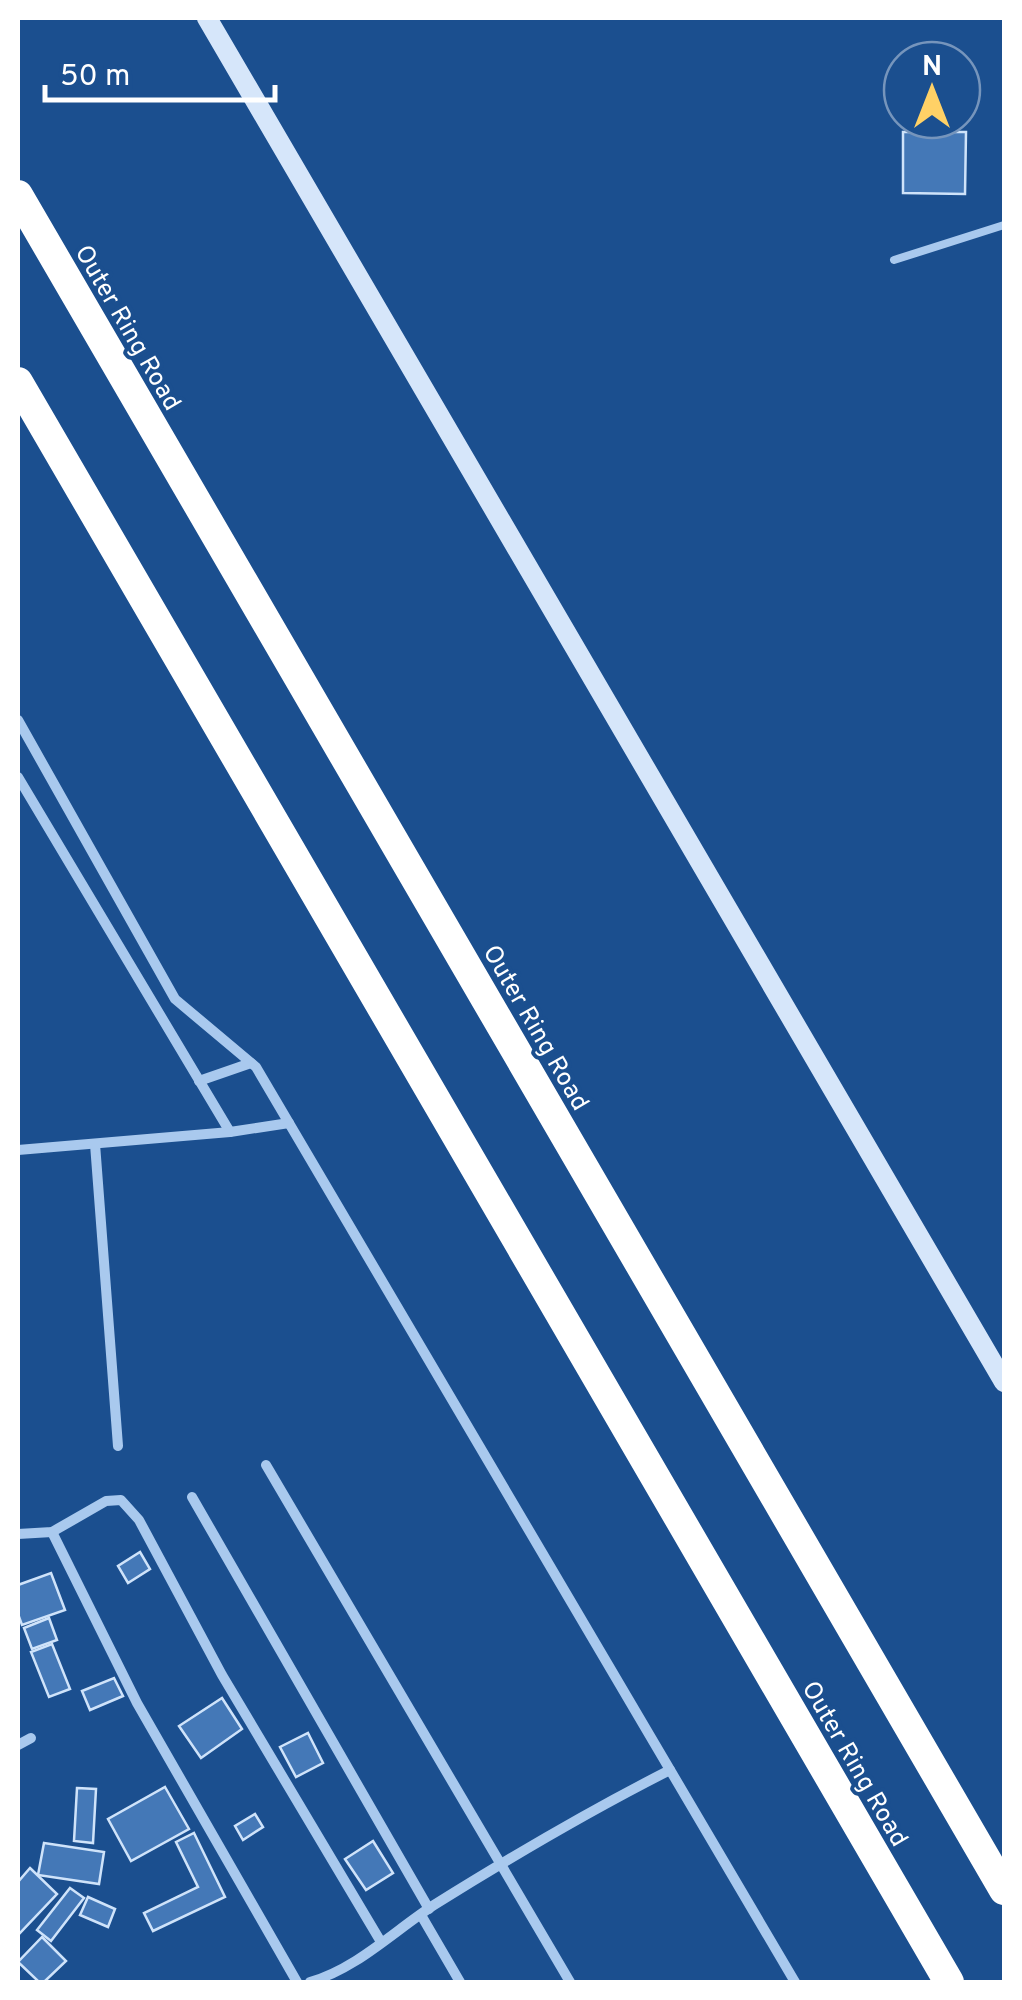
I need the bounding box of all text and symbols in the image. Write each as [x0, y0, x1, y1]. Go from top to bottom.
scale bar [45, 40, 275, 102]
north arrow [882, 40, 982, 140]
text: N [922, 50, 942, 86]
text: 50 m [60, 59, 130, 96]
street label: Outer Ring Road [66, 240, 187, 417]
street label: Outer Ring Road [474, 940, 595, 1117]
street label: Outer Ring Road [793, 1676, 914, 1853]

